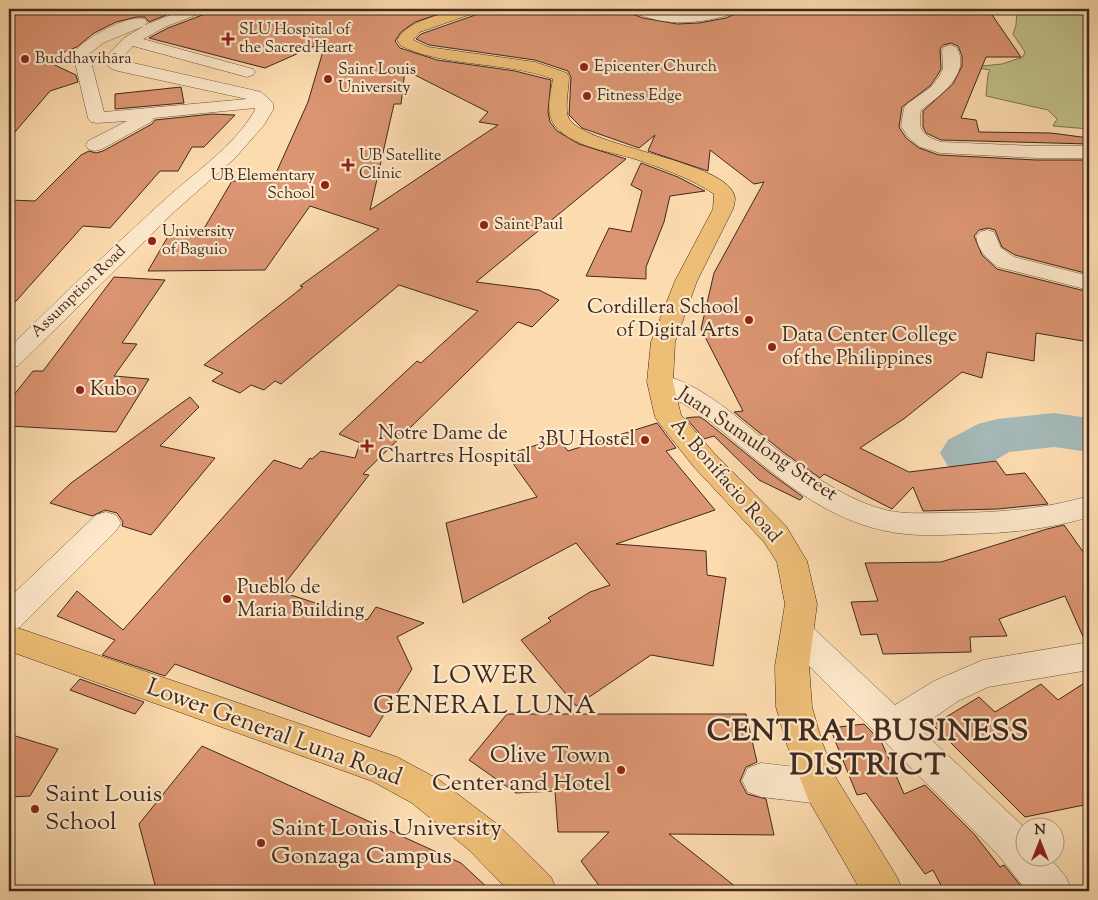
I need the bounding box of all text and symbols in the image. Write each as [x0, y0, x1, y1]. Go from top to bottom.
place label: SLU Hospital of the Sacred Heart [239, 19, 354, 60]
marker: SLU Hospital of the Sacred Heart [221, 32, 235, 46]
place label: Buddhavihāra [35, 48, 132, 71]
marker: Buddhavihāra [19, 53, 31, 65]
place label: Epicenter Church [594, 56, 718, 79]
place label: Saint Louis University [338, 59, 416, 100]
marker: Epicenter Church [578, 61, 590, 73]
marker: Saint Louis University [322, 73, 334, 85]
place label: Fitness Edge [597, 85, 682, 108]
marker: Fitness Edge [581, 90, 593, 102]
place label: UB Satellite Clinic [359, 145, 441, 186]
marker: UB Satellite Clinic [341, 158, 355, 172]
place label: UB Elementary School [211, 165, 316, 206]
marker: UB Elementary School [319, 179, 331, 191]
place label: Saint Paul [494, 214, 564, 237]
marker: Saint Paul [478, 219, 490, 231]
place label: University of Baguio [162, 221, 235, 262]
marker: University of Baguio [146, 235, 158, 247]
street label: Assumption Road [26, 241, 132, 343]
place label: Cordillera School of Digital Arts [587, 294, 739, 346]
marker: Cordillera School of Digital Arts [743, 314, 755, 326]
place label: Data Center College of the Philippines [782, 322, 957, 374]
marker: Data Center College of the Philippines [766, 341, 778, 353]
place label: Kubo [90, 376, 137, 405]
street label: Juan Sumulong Street [670, 380, 843, 510]
marker: Kubo [74, 384, 86, 396]
street label: A. Bonifacio Road [662, 412, 788, 550]
place label: Notre Dame de Chartres Hospital [378, 420, 531, 472]
place label: 3BU Hostel [538, 426, 635, 455]
marker: 3BU Hostel [639, 434, 651, 446]
marker: Notre Dame de Chartres Hospital [360, 439, 374, 453]
place label: Pueblo de Maria Building [237, 574, 365, 626]
marker: Pueblo de Maria Building [221, 593, 233, 605]
district label: LOWER GENERAL LUNA [373, 658, 597, 725]
street label: Lower General Luna Road [141, 671, 407, 795]
district label: CENTRAL BUSINESS DISTRICT [707, 711, 1029, 788]
place label: Olive Town Center and Hotel [432, 739, 611, 801]
marker: Olive Town Center and Hotel [615, 764, 627, 776]
place label: Saint Louis School [45, 778, 162, 840]
marker: Saint Louis School [29, 803, 41, 815]
place label: Saint Louis University Gonzaga Campus [271, 812, 502, 874]
north arrow [1016, 818, 1066, 868]
text: N [1034, 821, 1046, 841]
marker: Saint Louis University Gonzaga Campus [255, 837, 267, 849]

